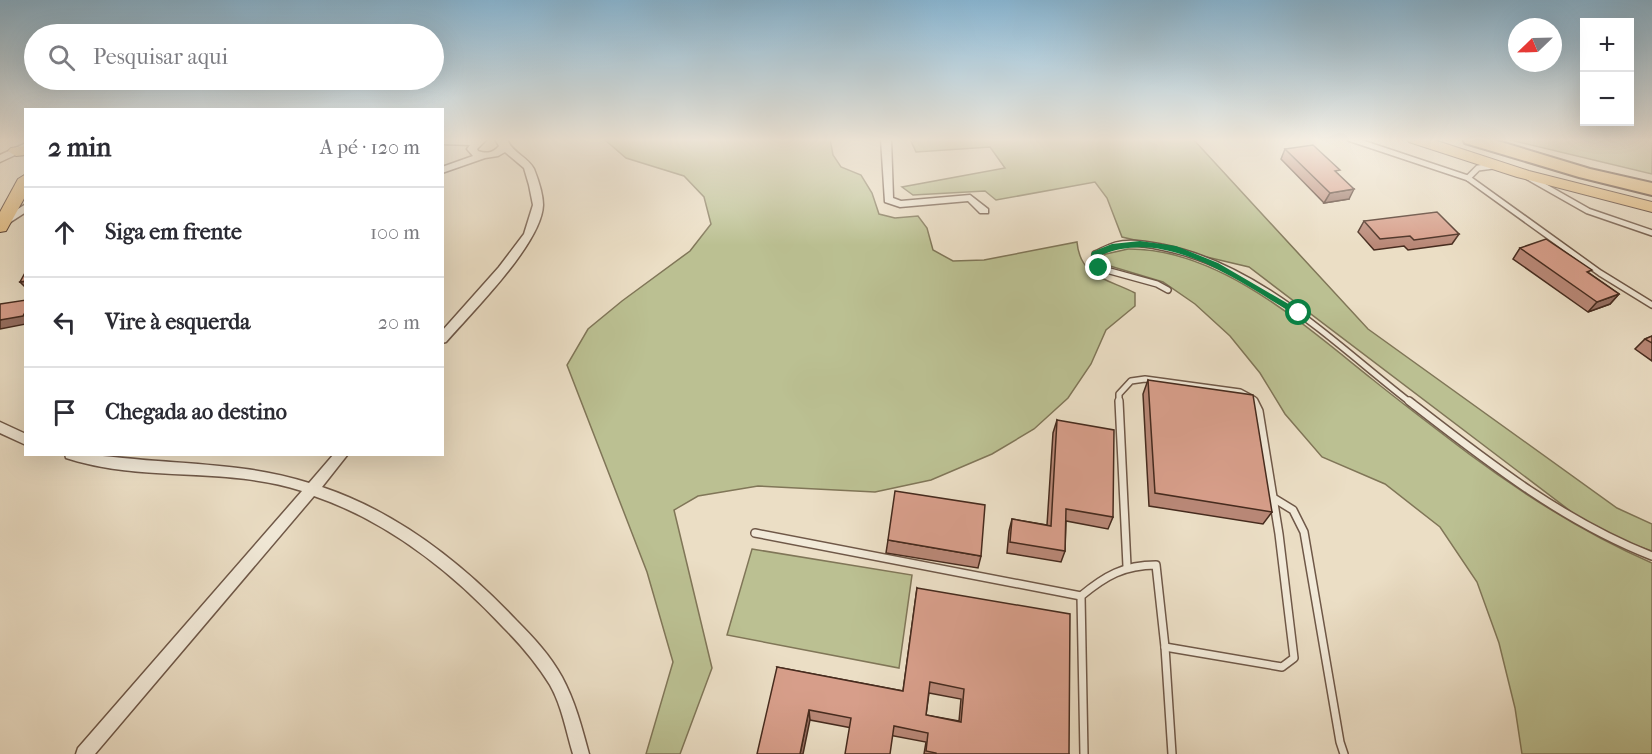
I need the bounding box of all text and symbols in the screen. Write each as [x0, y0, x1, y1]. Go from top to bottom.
north arrow [1508, 18, 1562, 72]
map controls [1580, 18, 1634, 126]
button: + [1580, 18, 1634, 72]
search box [24, 24, 444, 90]
icon: search [45, 41, 78, 74]
text: Pesquisar aqui [93, 44, 228, 70]
button: − [1580, 72, 1634, 126]
text: 2 min [48, 132, 111, 163]
text: A pé · 120 m [320, 136, 420, 159]
icon: ahead [48, 216, 81, 249]
text: Siga em frente [105, 219, 242, 245]
text: 100 m [370, 221, 420, 244]
route end [1085, 254, 1111, 280]
route start [1285, 299, 1311, 325]
icon: left [48, 306, 81, 339]
text: Vire à esquerda [105, 309, 250, 335]
text: 20 m [378, 311, 420, 334]
icon: arrive [48, 396, 81, 429]
text: Chegada ao destino [105, 399, 287, 425]

